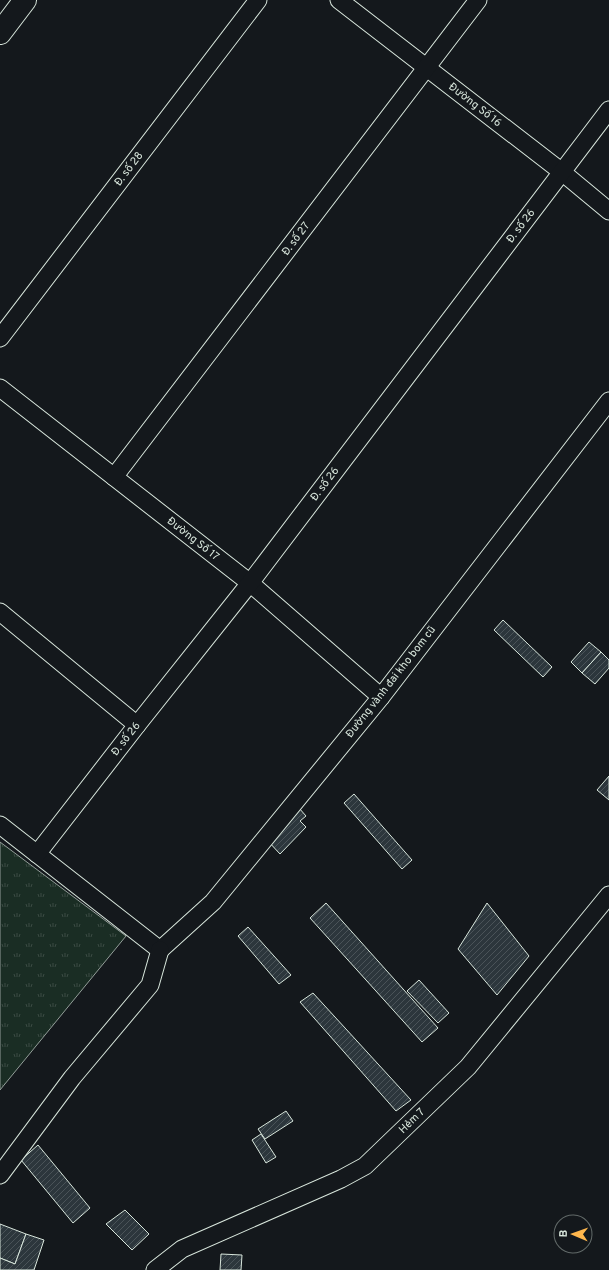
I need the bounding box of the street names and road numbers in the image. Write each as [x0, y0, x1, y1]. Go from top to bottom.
street label: Đường Số 16 [446, 80, 504, 130]
street label: Đ. số 28 [112, 149, 146, 189]
street label: Đ. số 26 [504, 206, 538, 246]
street label: Đ. số 27 [279, 219, 313, 258]
street label: Đ. số 26 [308, 464, 342, 504]
street label: Đường Số 17 [164, 514, 222, 564]
street label: Đường vành đai kho bom cũ [343, 623, 439, 741]
street label: Đ. số 26 [108, 719, 144, 759]
street label: Hẻm 7 [396, 1105, 428, 1137]

